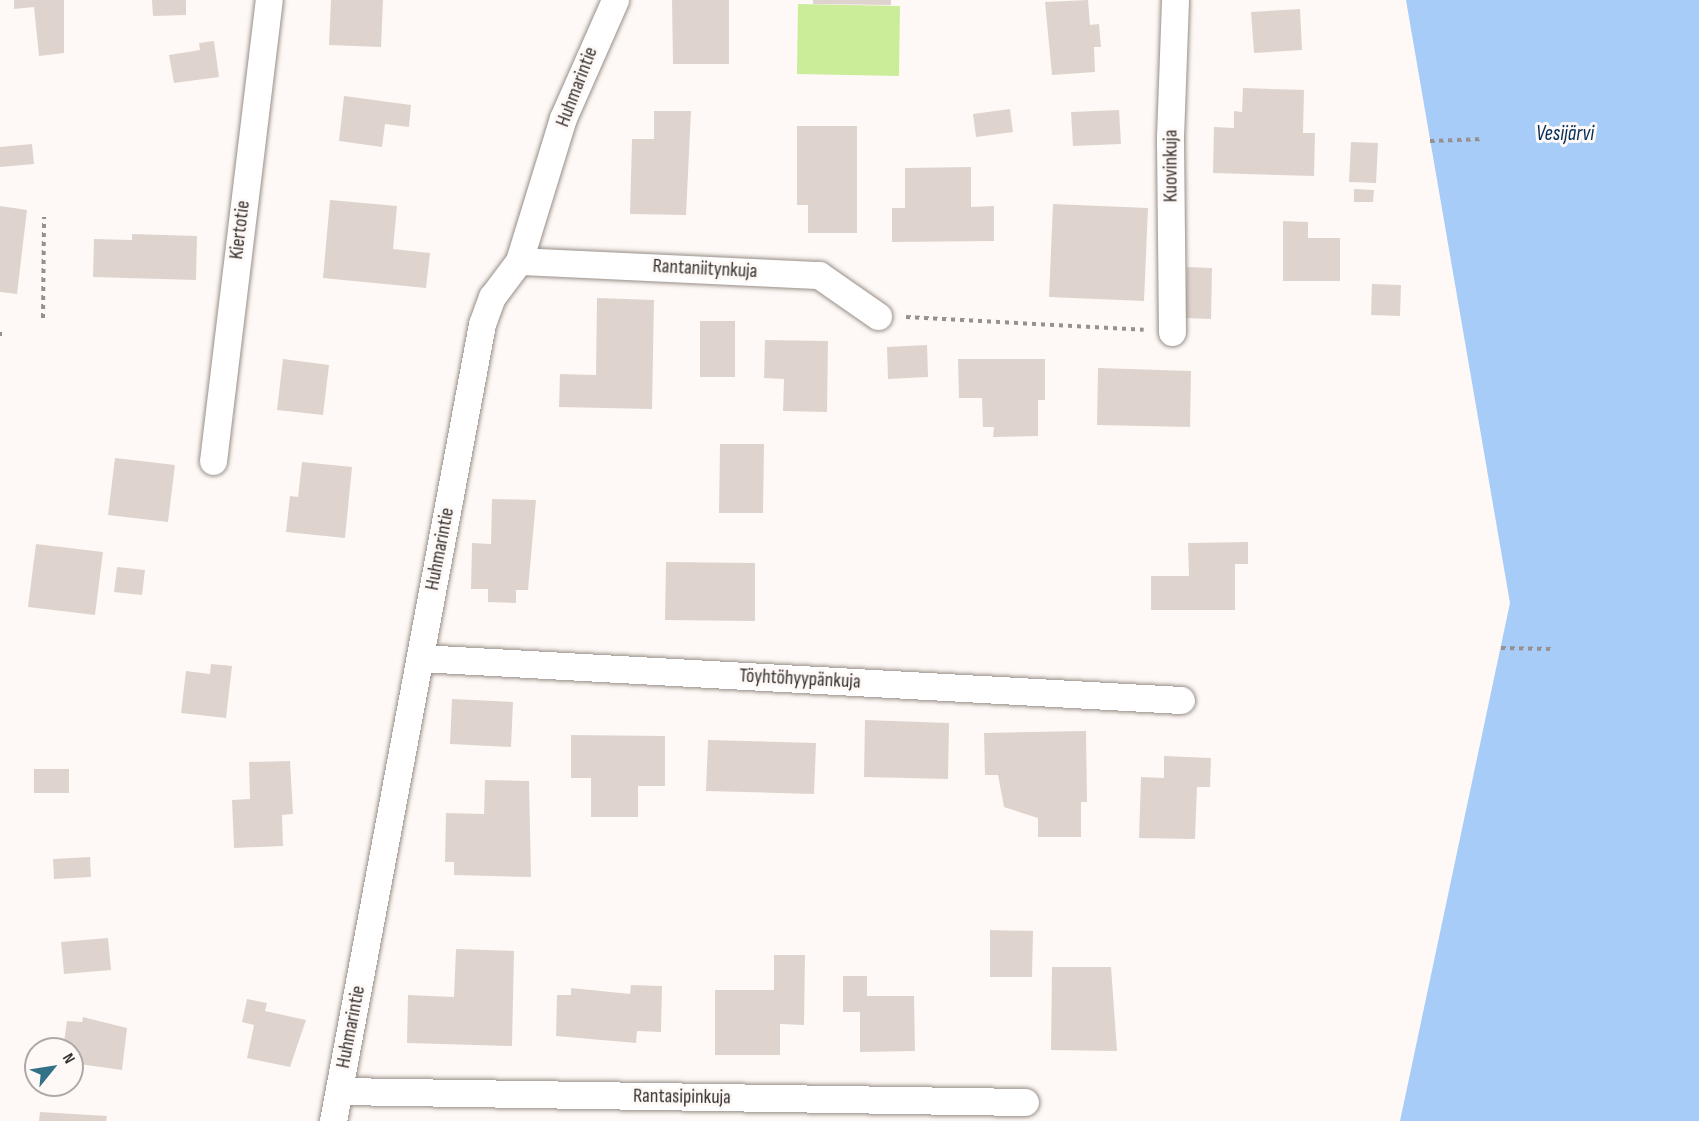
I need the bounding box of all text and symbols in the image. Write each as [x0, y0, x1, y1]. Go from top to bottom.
street label: Huhmarintie [551, 44, 603, 130]
water label: Vesijärvi [1536, 121, 1594, 147]
street label: Kuovinkuja [1159, 130, 1183, 202]
street label: Kiertotie [224, 199, 256, 261]
street label: Rantaniitynkuja [652, 254, 758, 284]
street label: Huhmarintie [420, 506, 460, 592]
street label: Töyhtöhyypänkuja [739, 664, 861, 694]
street label: Huhmarintie [331, 984, 371, 1070]
north arrow [24, 1037, 84, 1097]
text: N [58, 1050, 79, 1067]
street label: Rantasipinkuja [633, 1084, 731, 1110]

